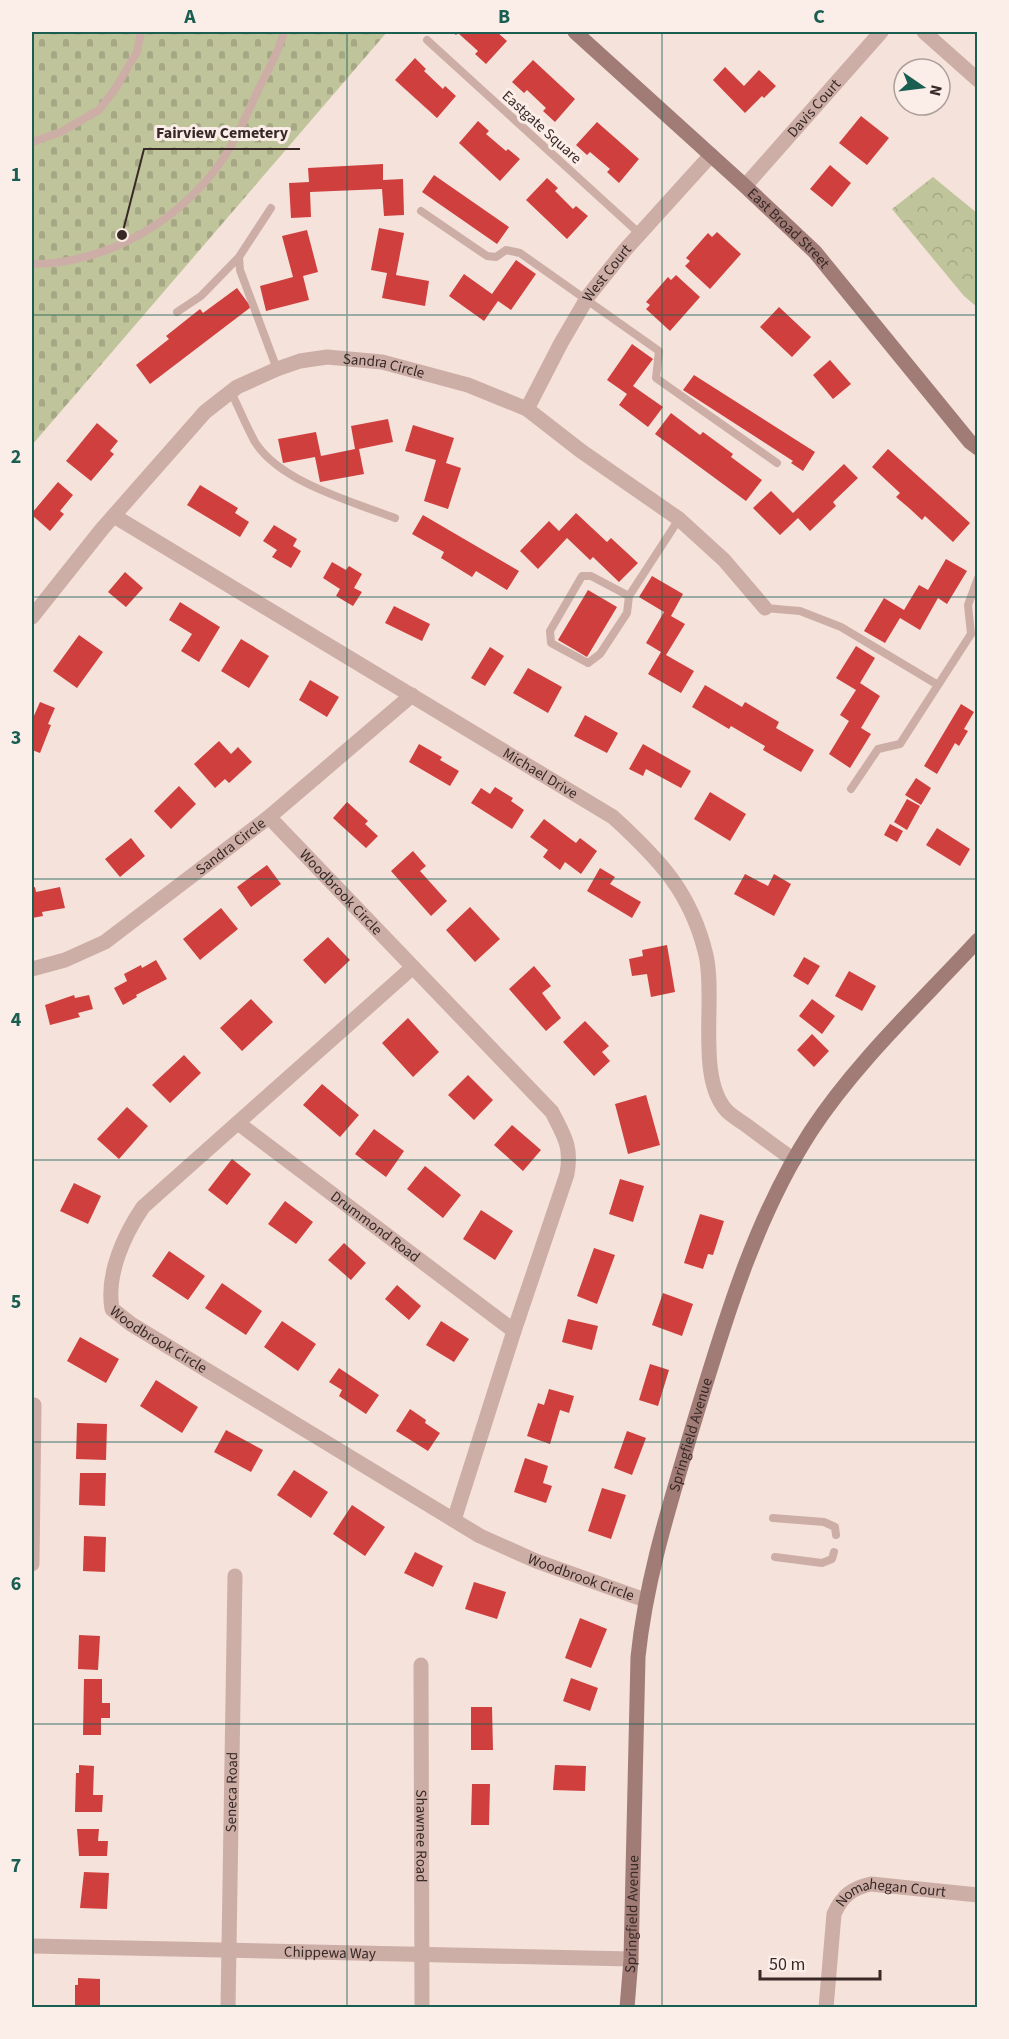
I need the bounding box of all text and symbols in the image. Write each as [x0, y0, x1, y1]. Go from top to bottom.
text: A [183, 3, 196, 31]
text: B [498, 3, 510, 31]
text: C [813, 3, 825, 31]
north arrow [892, 57, 952, 117]
street label: Davis Court [783, 74, 846, 142]
text: N [924, 83, 948, 98]
street label: Eastgate Square [497, 86, 586, 169]
callout: Fairview Cemetery [144, 115, 300, 149]
text: Fairview Cemetery [156, 122, 289, 144]
text: 1 [11, 161, 21, 189]
street label: East Broad Street [742, 183, 834, 273]
street label: West Court [577, 240, 636, 306]
street label: Sandra Circle [342, 348, 427, 384]
text: 2 [11, 443, 21, 471]
text: 3 [11, 724, 21, 752]
street label: Michael Drive [499, 743, 582, 804]
street label: Sandra Circle [192, 813, 270, 880]
street label: Woodbrook Circle [294, 845, 387, 940]
text: 4 [11, 1006, 22, 1034]
street label: Drummond Road [326, 1186, 424, 1268]
text: 5 [11, 1288, 21, 1316]
street label: Woodbrook Circle [105, 1301, 211, 1379]
street label: Springfield Avenue [664, 1375, 718, 1494]
street label: Woodbrook Circle [524, 1549, 637, 1606]
text: 6 [11, 1570, 21, 1598]
street label: Seneca Road [221, 1752, 243, 1833]
street label: Shawnee Road [410, 1790, 432, 1882]
text: 7 [11, 1852, 21, 1880]
street label: Springfield Avenue [620, 1855, 644, 1974]
street label: Nomahegan Court [831, 1874, 947, 1911]
street label: Chippewa Way [284, 1941, 376, 1964]
scale bar [760, 1943, 880, 1981]
text: 50 m [769, 1952, 805, 1977]

